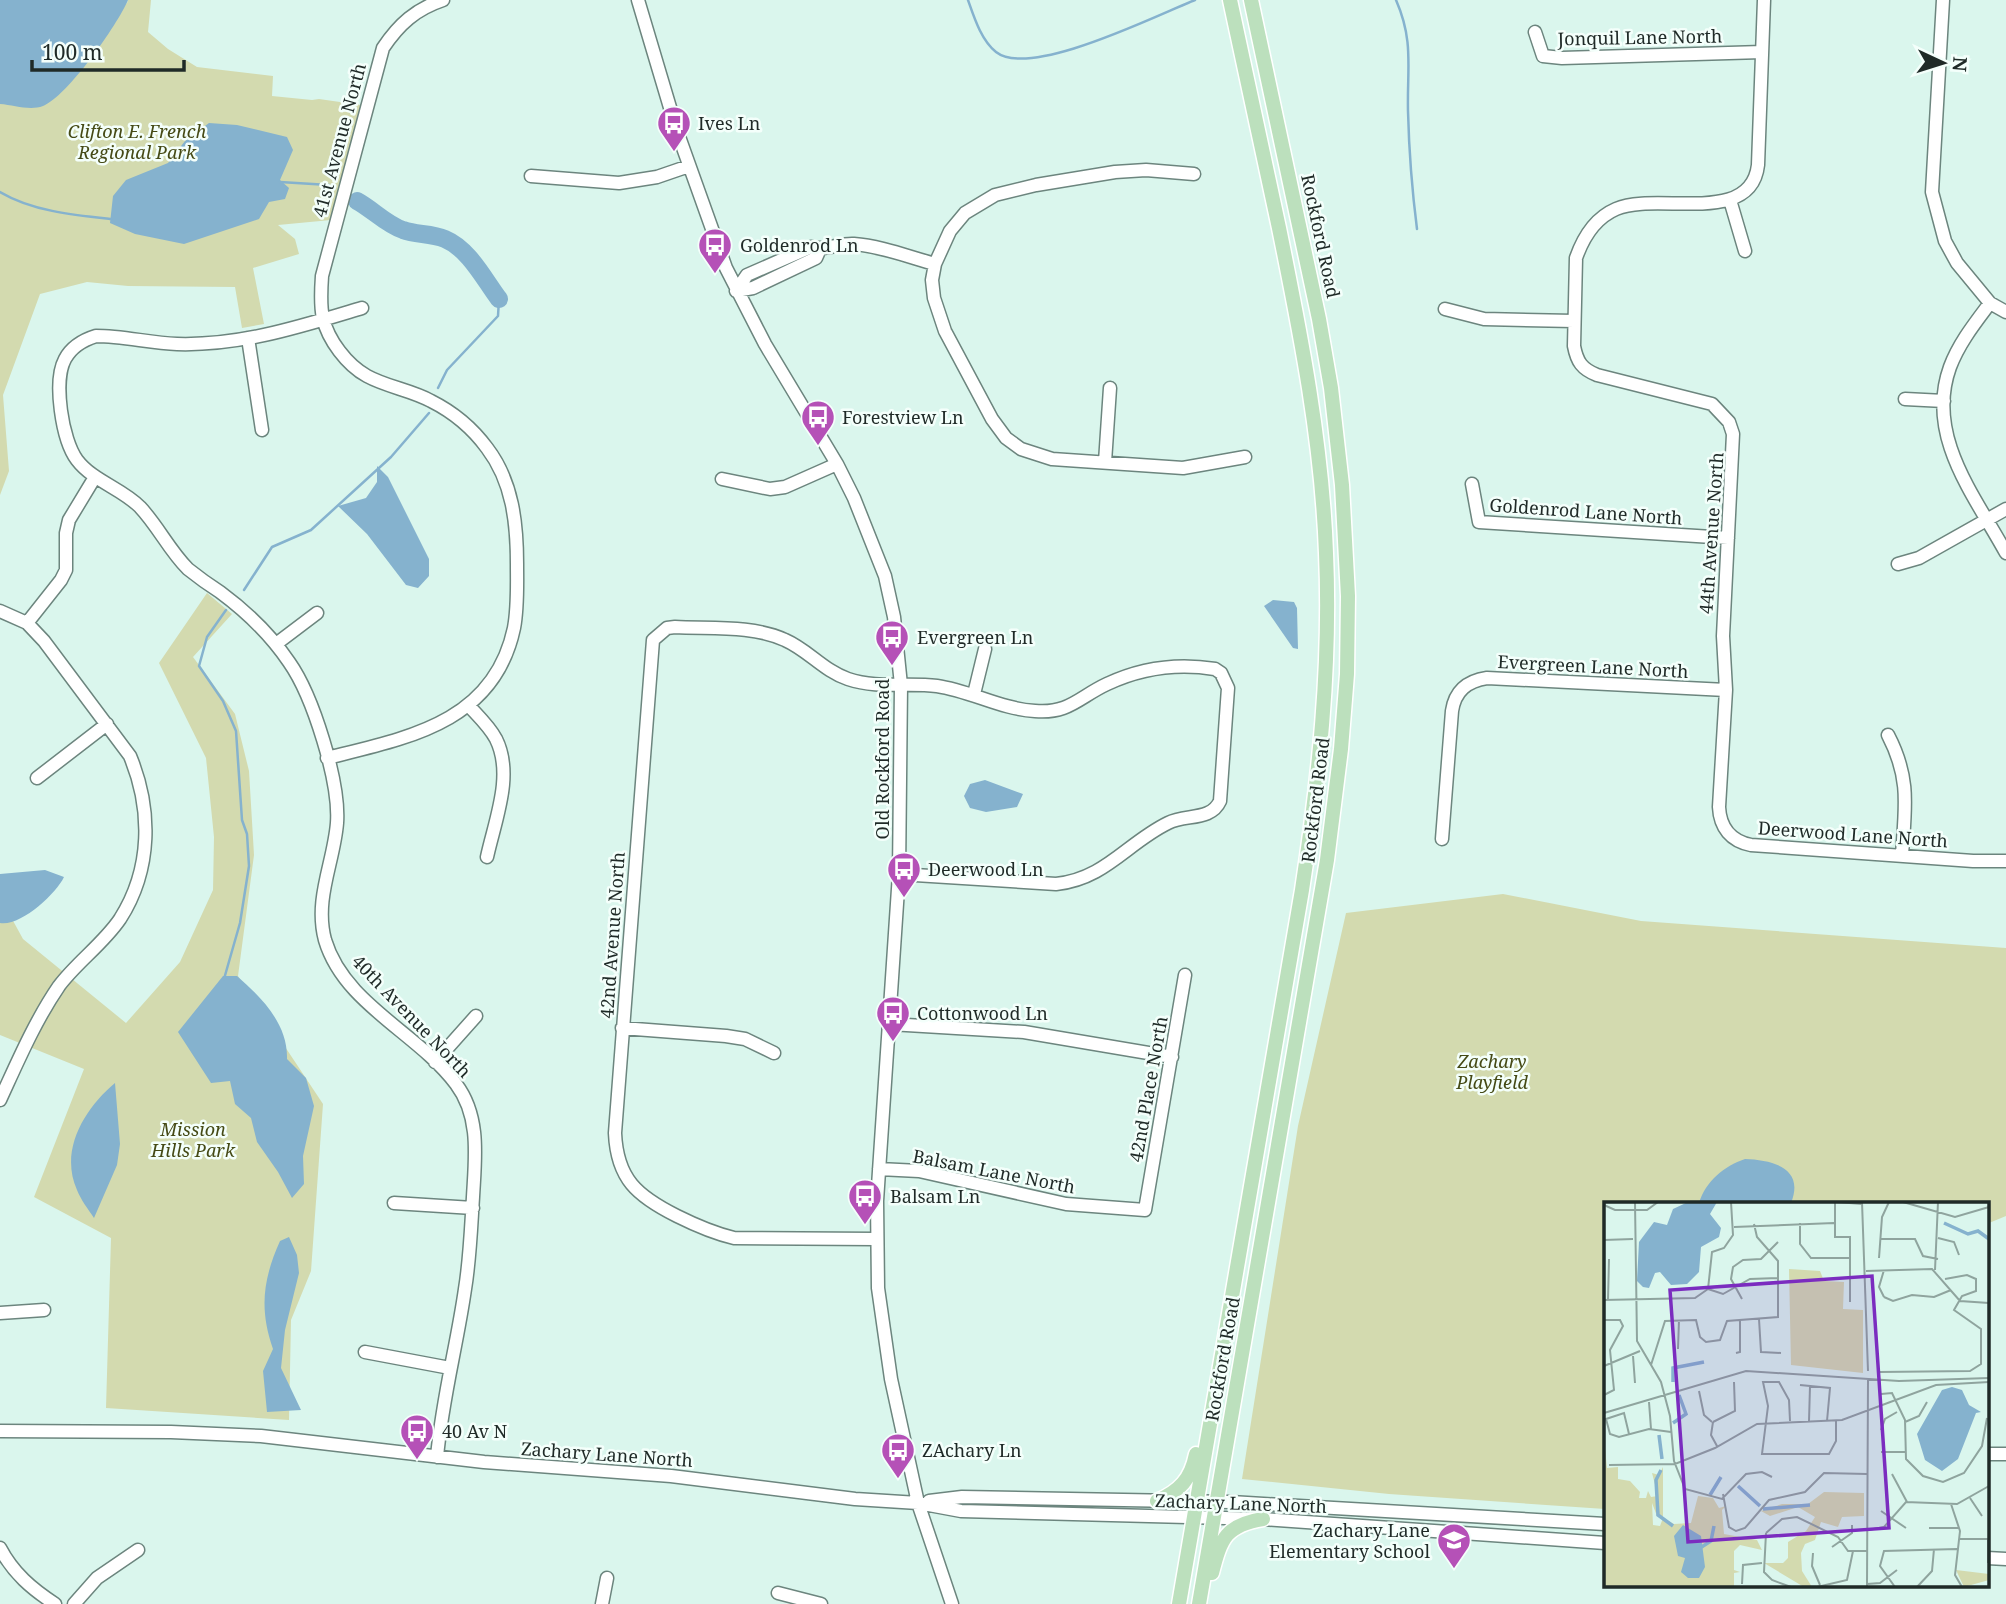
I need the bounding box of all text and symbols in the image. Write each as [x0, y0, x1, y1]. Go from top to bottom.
street label: Jonquil Lane North [1557, 24, 1722, 50]
scale bar [32, 28, 184, 72]
north arrow [1908, 28, 1978, 98]
text: 100 m [42, 38, 103, 66]
text: N [1946, 56, 1973, 73]
street label: 41st Avenue North [307, 60, 371, 220]
bus stop icon: Ives Ln [655, 104, 693, 153]
place label: Ives Ln [698, 111, 761, 135]
park label: Clifton E. French Regional Park [68, 119, 207, 164]
street label: Rockford Road [1296, 172, 1346, 300]
bus stop icon: Goldenrod Ln [696, 226, 734, 275]
place label: Goldenrod Ln [740, 233, 859, 257]
bus stop icon: Forestview Ln [799, 398, 837, 447]
place label: Forestview Ln [842, 405, 964, 429]
street label: 44th Avenue North [1693, 451, 1729, 615]
street label: Goldenrod Lane North [1489, 492, 1683, 530]
bus stop icon: Evergreen Ln [873, 618, 911, 667]
place label: Evergreen Ln [917, 625, 1034, 649]
street label: Evergreen Lane North [1497, 649, 1689, 683]
street label: Old Rockford Road [870, 679, 894, 839]
street label: Rockford Road [1295, 736, 1335, 864]
street label: Deerwood Lane North [1757, 815, 1949, 853]
bus stop icon: Deerwood Ln [885, 850, 923, 899]
street label: 42nd Avenue North [594, 851, 630, 1019]
place label: Deerwood Ln [928, 857, 1044, 881]
street label: 40th Avenue North [347, 949, 477, 1083]
bus stop icon: Cottonwood Ln [874, 994, 912, 1043]
place label: Cottonwood Ln [917, 1001, 1048, 1025]
street label: 42nd Place North [1123, 1014, 1173, 1164]
park label: Zachary Playfield [1455, 1049, 1528, 1094]
park label: Mission Hills Park [150, 1117, 236, 1162]
street label: Balsam Lane North [911, 1143, 1077, 1199]
bus stop icon: Balsam Ln [846, 1177, 884, 1226]
place label: Balsam Ln [890, 1184, 981, 1208]
inset map [1604, 1202, 1988, 1586]
street label: Rockford Road [1199, 1295, 1245, 1423]
bus stop icon: 40 Av N [398, 1412, 436, 1461]
place label: 40 Av N [442, 1419, 508, 1443]
bus stop icon: ZAchary Ln [879, 1431, 917, 1480]
street label: Zachary Lane North [520, 1436, 694, 1472]
place label: ZAchary Ln [922, 1438, 1022, 1462]
street label: Zachary Lane North [1155, 1488, 1327, 1518]
place label: Zachary Lane Elementary School [1269, 1518, 1430, 1563]
school or university icon: Zachary Lane Elementary School [1435, 1521, 1473, 1570]

